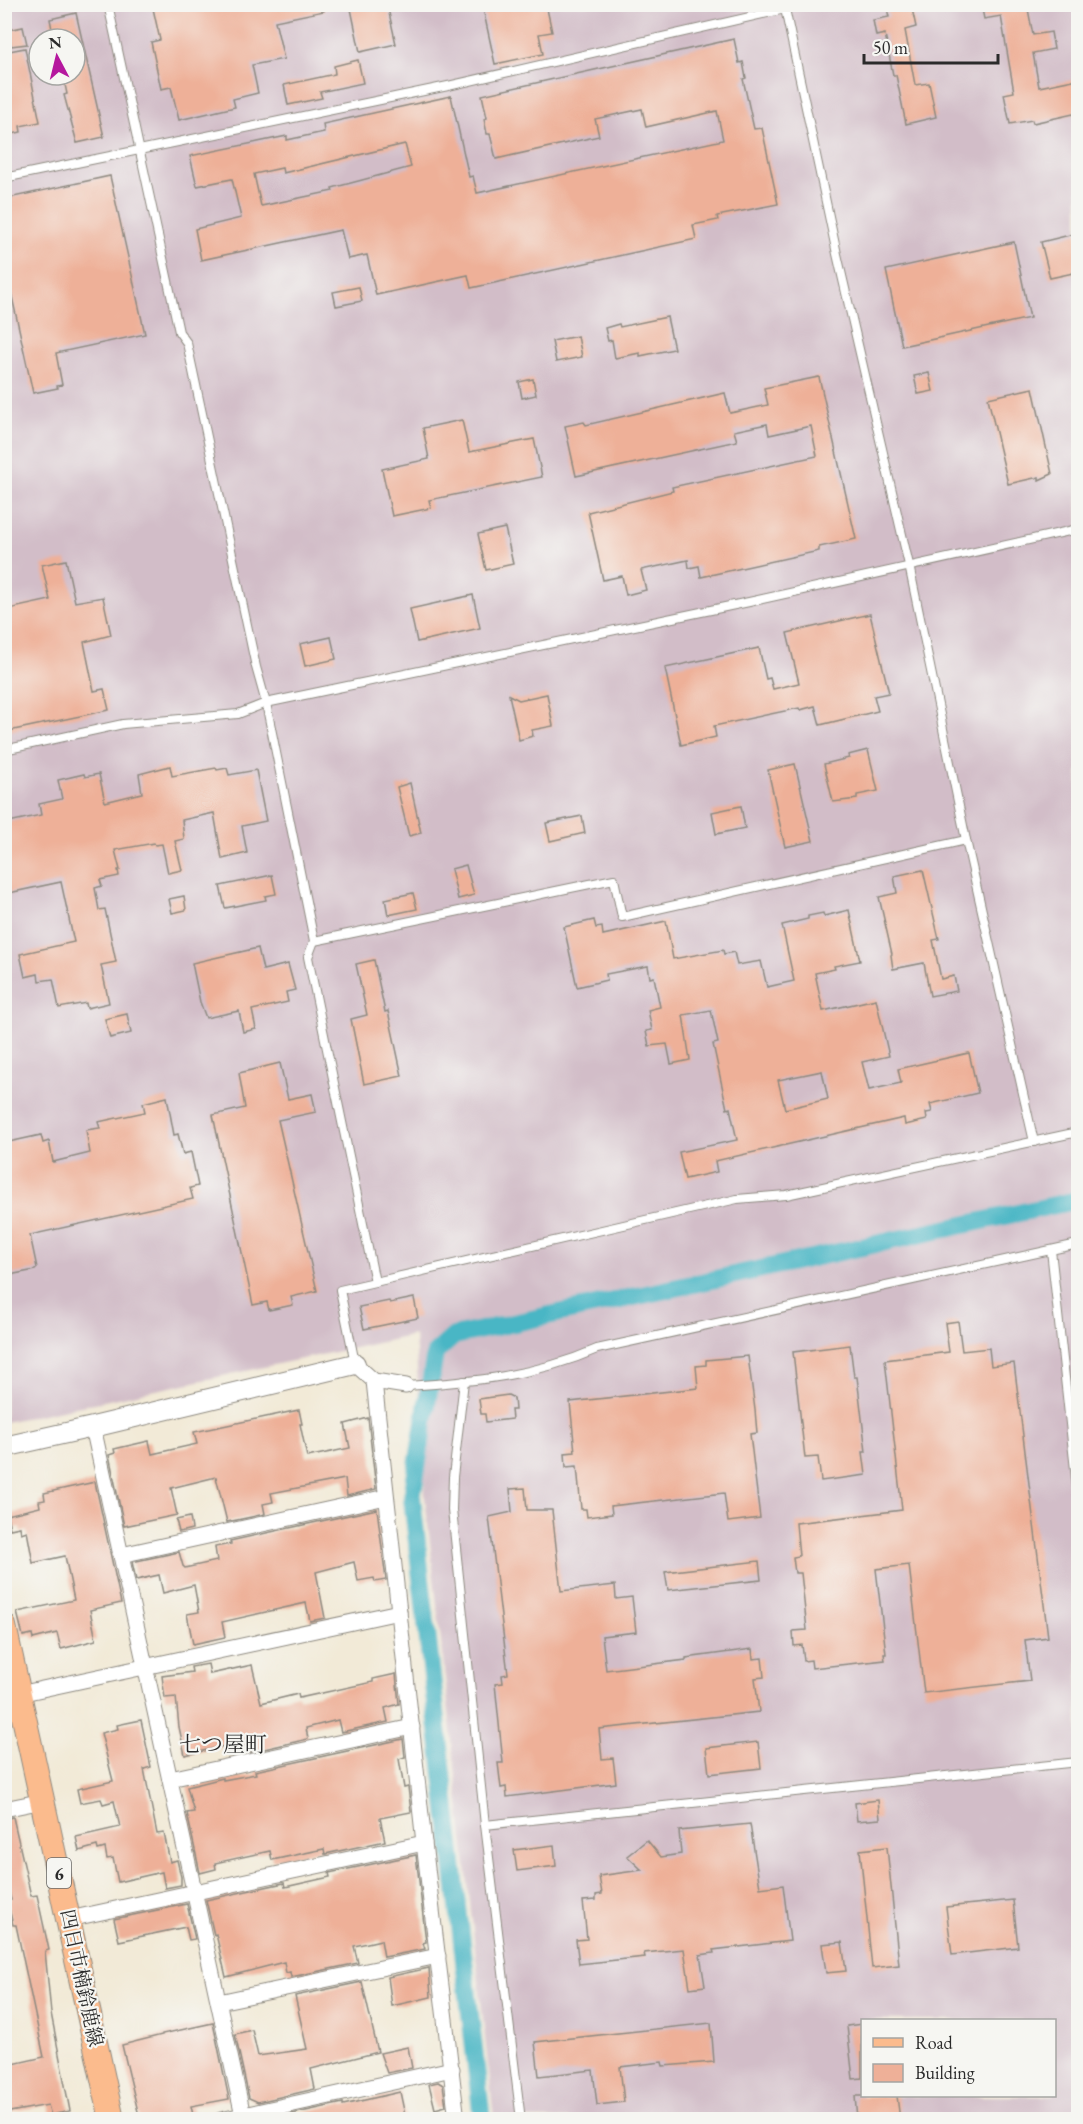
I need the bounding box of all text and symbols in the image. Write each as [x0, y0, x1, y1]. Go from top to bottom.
north arrow [27, 27, 87, 87]
scale bar [864, 27, 998, 65]
text: N [48, 31, 63, 54]
text: 50 m [873, 36, 908, 59]
district label: 七つ屋町 [179, 1730, 267, 1759]
road number: 6 [47, 1858, 71, 1888]
street label: 四日市楠鈴鹿線 [55, 1907, 109, 2049]
legend [861, 2019, 1056, 2097]
text: Road [915, 2031, 954, 2054]
text: Building [915, 2061, 975, 2084]

